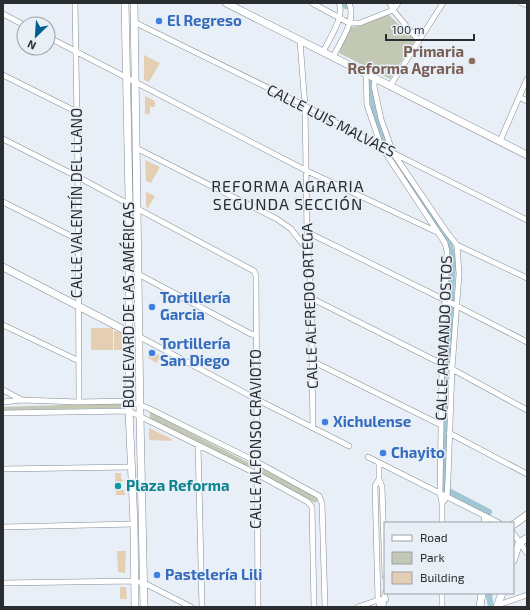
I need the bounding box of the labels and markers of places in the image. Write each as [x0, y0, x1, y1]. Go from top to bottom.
place label: El Regreso [167, 11, 242, 29]
marker: El Regreso [154, 16, 164, 26]
place label: Primaria Reforma Agraria [348, 42, 464, 77]
marker: Primaria Reforma Agraria [467, 56, 477, 66]
place label: Tortillería Garcia [160, 288, 231, 323]
marker: Tortillería Garcia [147, 302, 157, 312]
place label: Tortillería San Diego [160, 334, 231, 369]
marker: Tortillería San Diego [147, 348, 157, 358]
place label: Xichulense [333, 412, 411, 430]
marker: Xichulense [320, 417, 330, 427]
place label: Chayito [391, 443, 445, 462]
marker: Chayito [378, 448, 388, 458]
place label: Plaza Reforma [126, 476, 230, 494]
marker: Plaza Reforma [113, 481, 123, 491]
place label: Pastelería Lili [165, 565, 262, 583]
marker: Pastelería Lili [152, 570, 162, 580]

